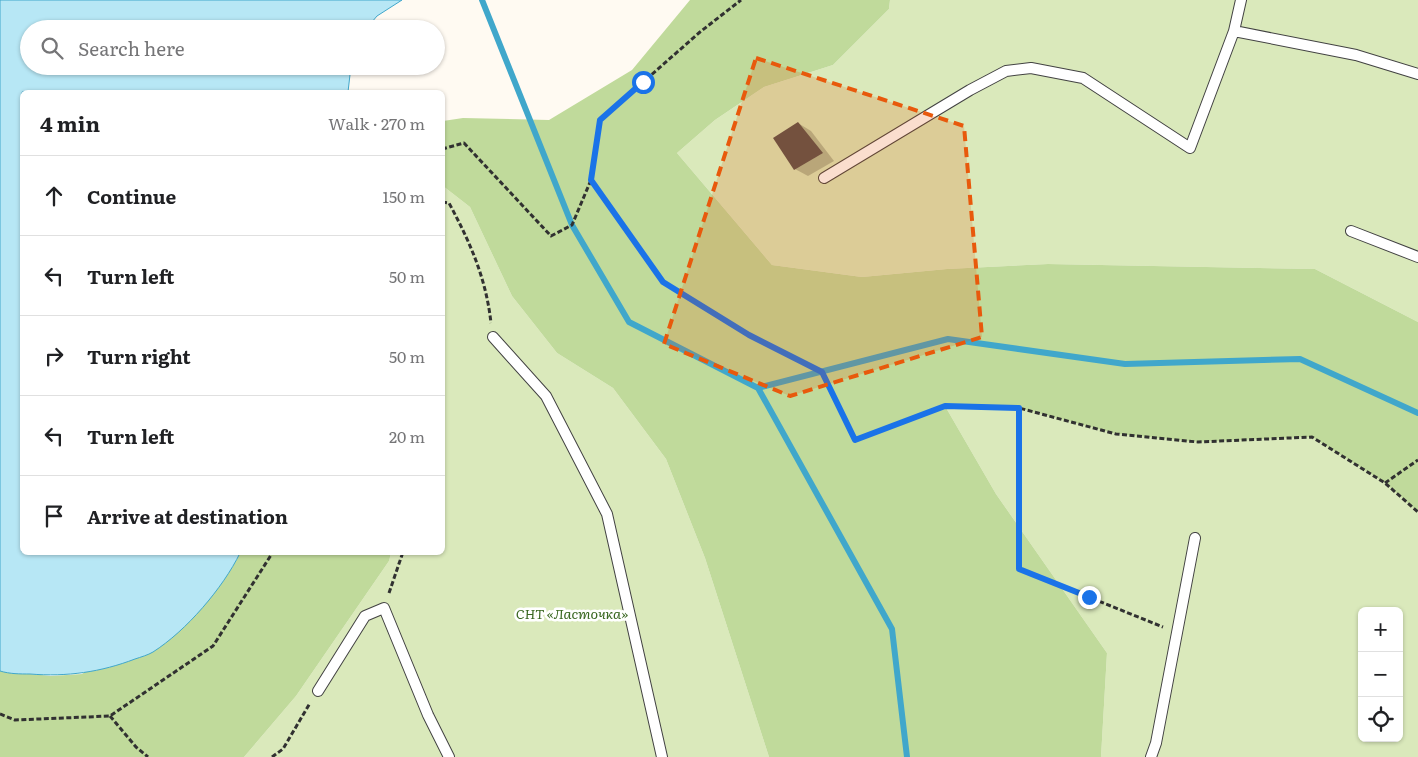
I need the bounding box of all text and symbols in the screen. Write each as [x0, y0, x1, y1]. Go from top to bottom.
search box [20, 20, 445, 75]
icon: search [38, 34, 66, 62]
text: Search here [78, 34, 185, 62]
route start [632, 71, 655, 94]
text: 4 min [40, 107, 100, 138]
text: Walk · 270 m [328, 111, 425, 135]
icon: ahead [40, 182, 68, 210]
text: Continue [87, 182, 176, 210]
text: 150 m [382, 184, 425, 208]
icon: left [40, 262, 68, 290]
text: Turn left [87, 262, 174, 290]
text: 50 m [389, 264, 425, 288]
icon: right [40, 342, 68, 370]
text: Turn right [87, 342, 191, 370]
text: 50 m [389, 344, 425, 368]
icon: left [40, 422, 68, 450]
text: Turn left [87, 422, 174, 450]
text: 20 m [389, 424, 425, 448]
icon: arrive [40, 502, 68, 530]
text: Arrive at destination [87, 502, 288, 530]
route end [1078, 586, 1101, 609]
park label: СНТ «Ласточка» [516, 603, 628, 623]
map controls [1358, 607, 1403, 742]
button: + [1358, 607, 1403, 652]
button: − [1358, 652, 1403, 697]
button: locate [1358, 697, 1403, 742]

